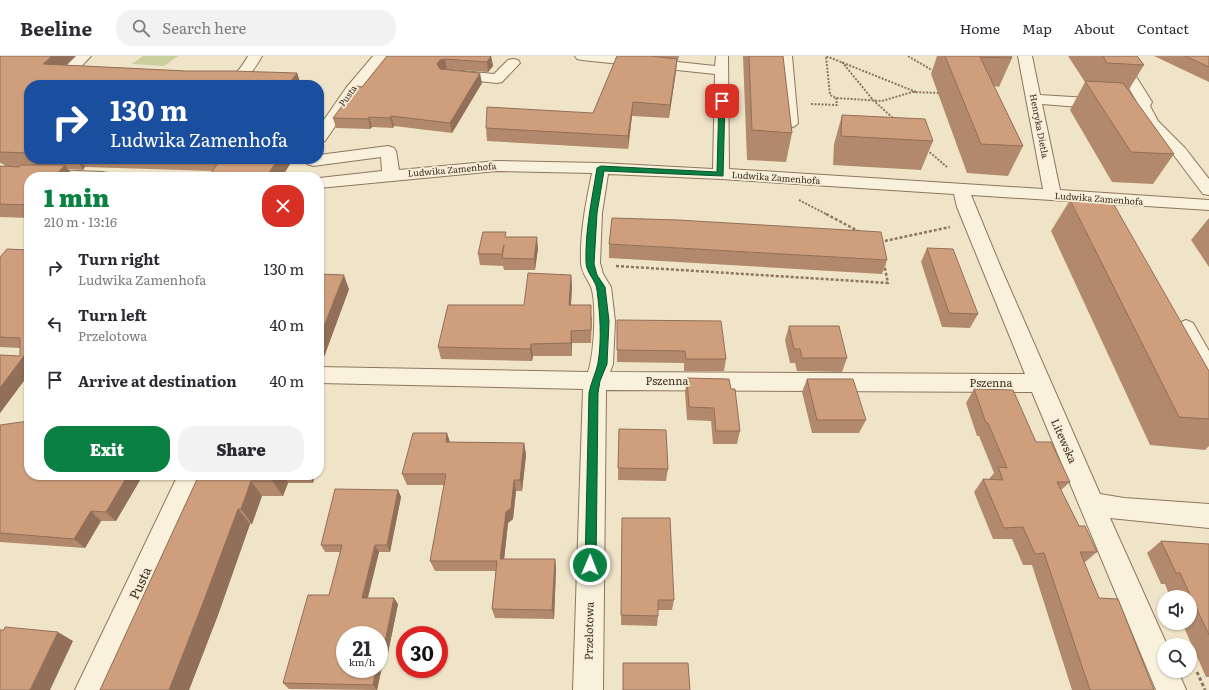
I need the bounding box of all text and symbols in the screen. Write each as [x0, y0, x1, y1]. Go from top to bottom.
search box [116, 10, 396, 46]
text: Beeline [20, 14, 92, 42]
text: Search here [162, 16, 246, 39]
icon: search [130, 17, 152, 39]
text: Home [960, 18, 1000, 38]
text: Map [1022, 18, 1052, 38]
text: About [1074, 18, 1115, 38]
text: Contact [1137, 18, 1189, 38]
street label: Pusta [335, 82, 360, 109]
pin [705, 84, 739, 118]
text: 130 m [110, 88, 188, 130]
icon: arrive [711, 90, 733, 112]
street label: Henryka Dietla [1027, 93, 1053, 159]
icon: right [44, 96, 96, 148]
text: Ludwika Zamenhofa [110, 126, 288, 153]
street label: Ludwika Zamenhofa [407, 158, 497, 180]
street label: Ludwika Zamenhofa [731, 167, 821, 187]
text: 1 min [44, 179, 109, 214]
button: close [262, 185, 304, 227]
street label: Ludwika Zamenhofa [1054, 188, 1144, 208]
text: 210 m · 13:16 [44, 212, 117, 231]
text: Turn right [78, 247, 160, 270]
icon: right [44, 257, 66, 279]
text: 130 m [264, 257, 304, 280]
text: Ludwika Zamenhofa [78, 270, 206, 289]
text: Turn left [78, 303, 147, 326]
icon: left [44, 313, 66, 335]
text: 40 m [270, 313, 304, 336]
text: Przelotowa [78, 326, 147, 345]
icon: arrive [44, 369, 66, 391]
text: Arrive at destination [78, 369, 237, 392]
text: 40 m [270, 369, 304, 392]
street label: Pszenna [646, 372, 689, 388]
street label: Pszenna [970, 374, 1013, 390]
street label: Litewska [1048, 416, 1082, 466]
button: Exit [44, 426, 170, 472]
button: Share [178, 426, 304, 472]
position arrow [569, 544, 611, 586]
street label: Pusta [124, 563, 155, 602]
map controls [1157, 590, 1197, 678]
button: sound [1157, 590, 1197, 630]
street label: Przelotowa [579, 601, 597, 660]
speed limit sign: 30 [396, 626, 448, 678]
text: 21 [352, 632, 372, 662]
button: search [1157, 638, 1197, 678]
text: km/h [349, 654, 375, 669]

